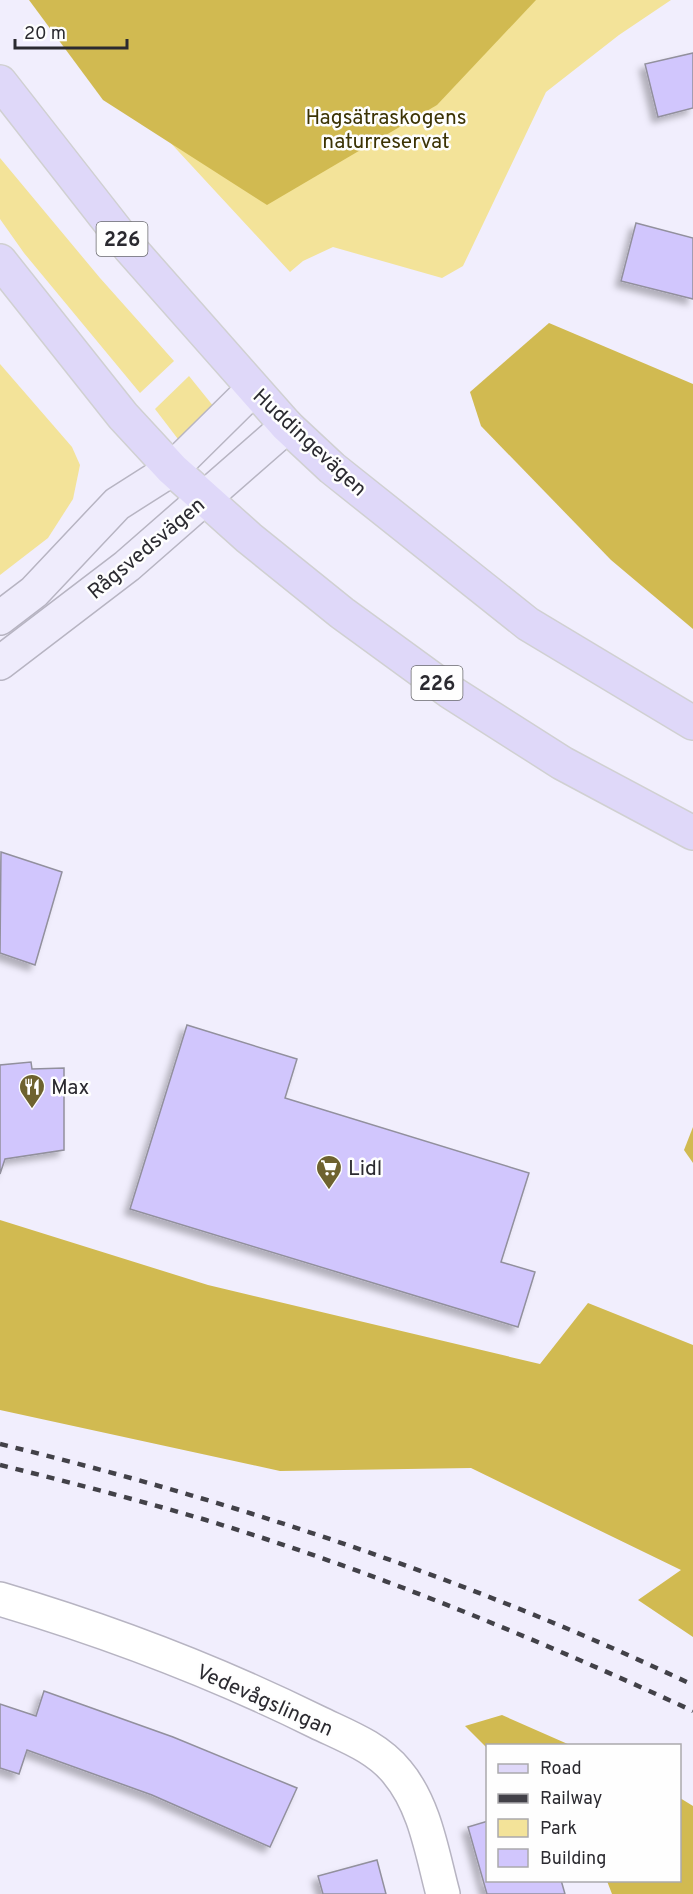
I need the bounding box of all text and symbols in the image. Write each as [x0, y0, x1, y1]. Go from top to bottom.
scale bar [15, 12, 128, 50]
text: 20 m [24, 23, 66, 46]
park label: Hagsätraskogens naturreservat [305, 105, 467, 156]
road number: 226 [96, 222, 148, 256]
street label: Huddingevägen [246, 383, 372, 503]
street label: Rågsvedsvägen [83, 492, 211, 606]
road number: 226 [412, 666, 462, 700]
restaurant icon: Max [17, 1072, 47, 1110]
place label: Max [51, 1075, 90, 1102]
supermarket icon: Lidl [314, 1153, 344, 1191]
place label: Lidl [348, 1156, 382, 1183]
street label: Vedevågslingan [192, 1659, 337, 1744]
legend [486, 1744, 681, 1882]
text: Road [540, 1758, 582, 1781]
text: Railway [540, 1788, 602, 1811]
text: Park [540, 1818, 577, 1841]
text: Building [540, 1848, 606, 1871]

